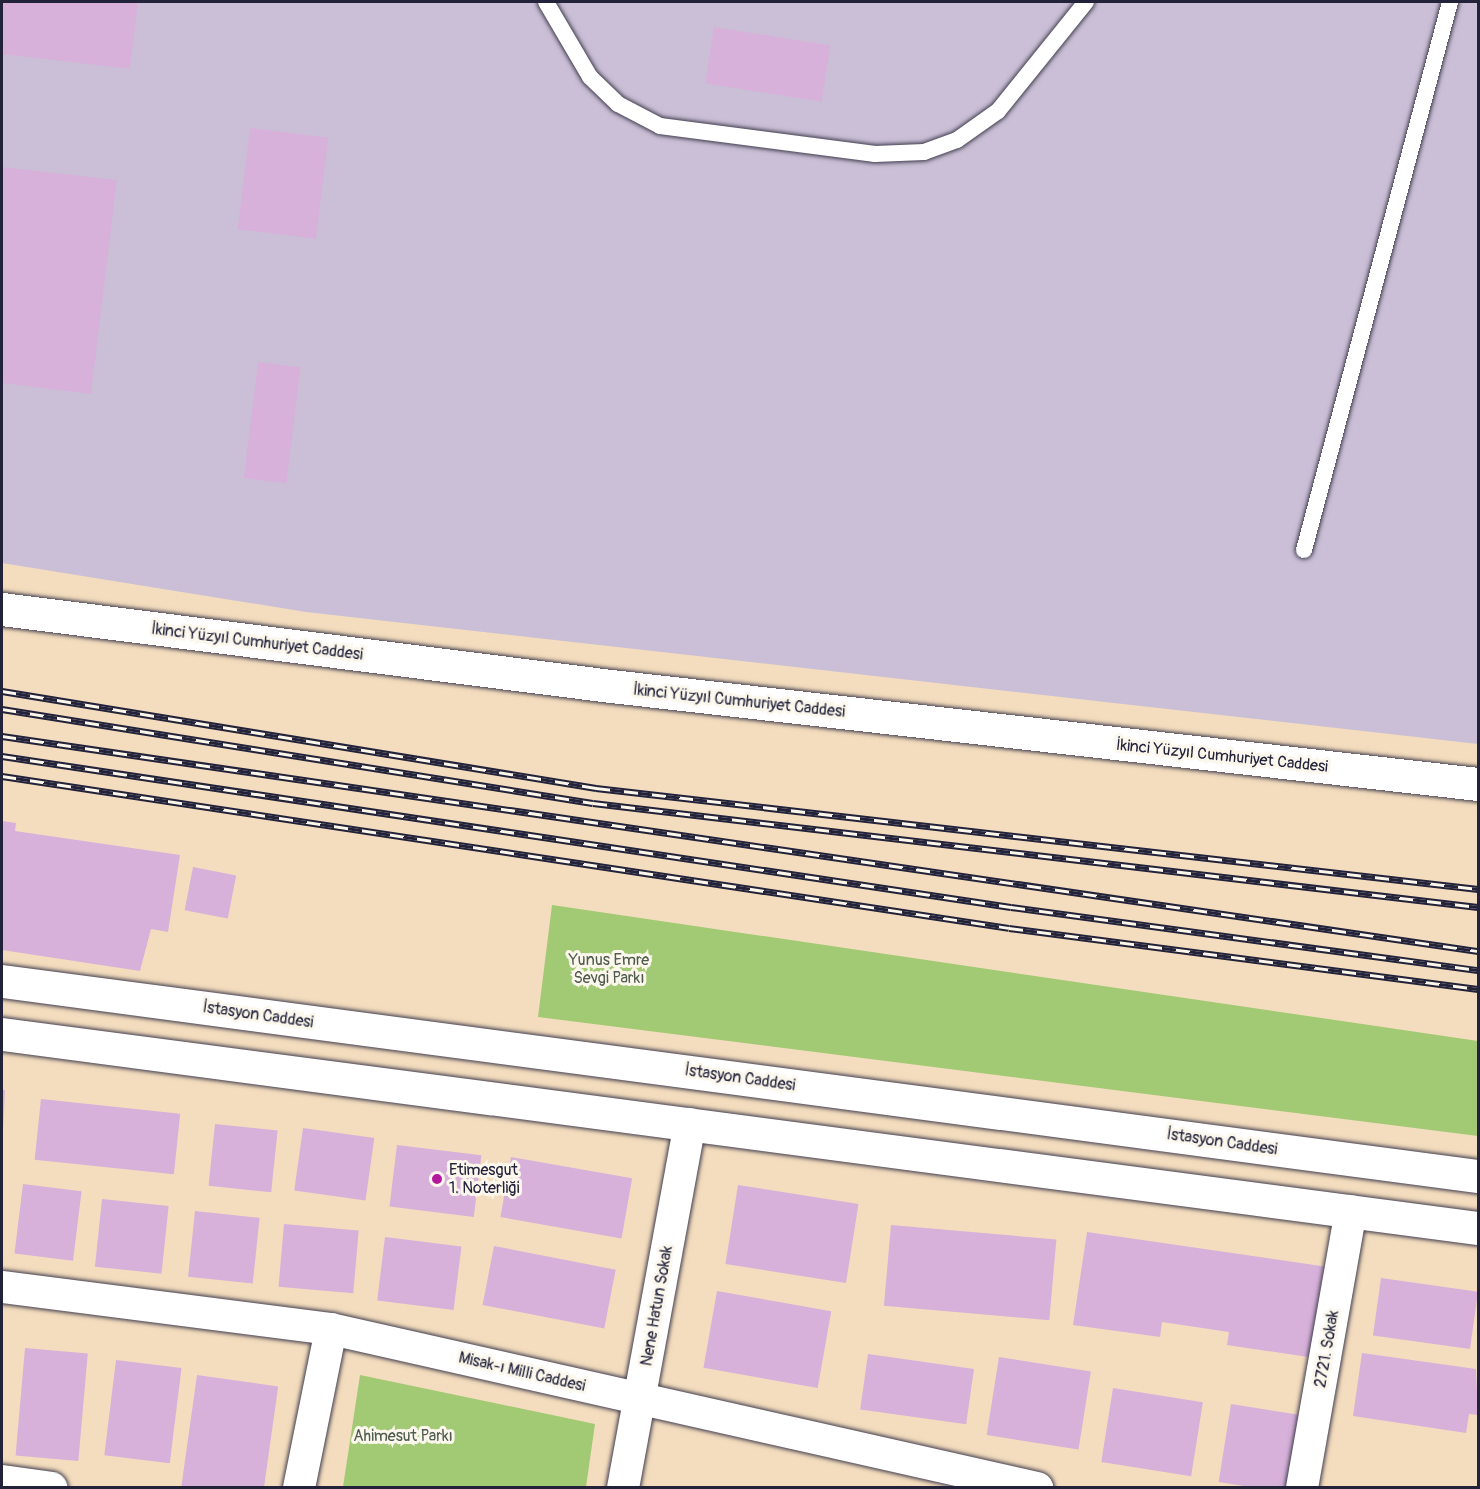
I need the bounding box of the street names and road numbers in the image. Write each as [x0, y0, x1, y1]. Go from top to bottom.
street label: İkinci Yüzyıl Cumhuriyet Caddesi [150, 619, 364, 665]
street label: İkinci Yüzyıl Cumhuriyet Caddesi [632, 680, 846, 722]
street label: İkinci Yüzyıl Cumhuriyet Caddesi [1115, 735, 1329, 777]
street label: İstasyon Caddesi [201, 998, 315, 1032]
street label: İstasyon Caddesi [683, 1061, 797, 1095]
street label: İstasyon Caddesi [1165, 1125, 1279, 1159]
street label: Nene Hatun Sokak [637, 1244, 677, 1368]
street label: 2721. Sokak [1311, 1309, 1343, 1389]
street label: Misak-ı Milli Caddesi [457, 1348, 587, 1396]

